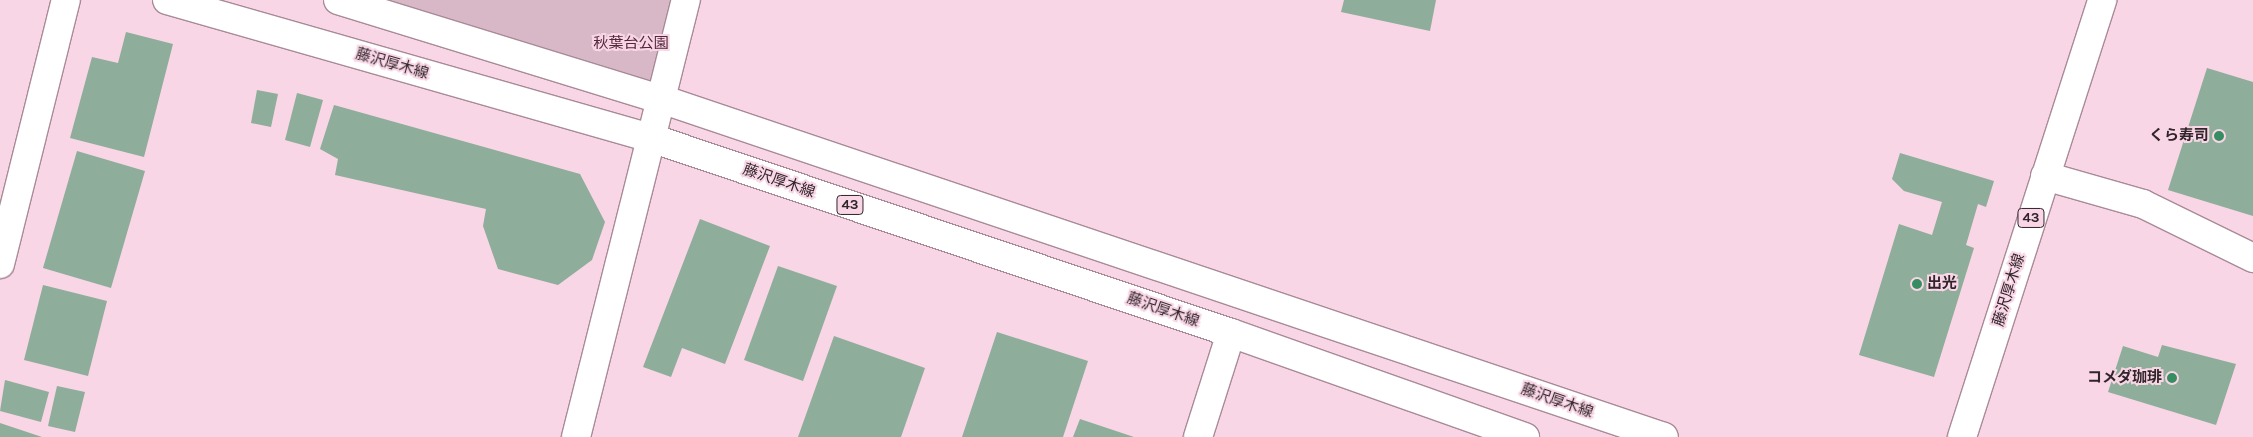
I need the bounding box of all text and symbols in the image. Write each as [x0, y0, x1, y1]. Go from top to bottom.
park label: 秋葉台公園 [594, 35, 668, 53]
street label: 藤沢厚木線 [353, 45, 431, 83]
place label: くら寿司 [2149, 127, 2209, 145]
marker: くら寿司 [2213, 130, 2225, 142]
street label: 藤沢厚木線 [741, 160, 817, 202]
road number: 43 [836, 194, 864, 216]
road number: 43 [2017, 207, 2045, 230]
street label: 藤沢厚木線 [1989, 252, 2029, 328]
place label: 出光 [1927, 275, 1957, 293]
marker: 出光 [1911, 278, 1923, 290]
street label: 藤沢厚木線 [1125, 289, 1201, 331]
place label: コメダ珈琲 [2087, 369, 2162, 387]
marker: コメダ珈琲 [2166, 372, 2178, 384]
street label: 藤沢厚木線 [1519, 380, 1595, 422]

